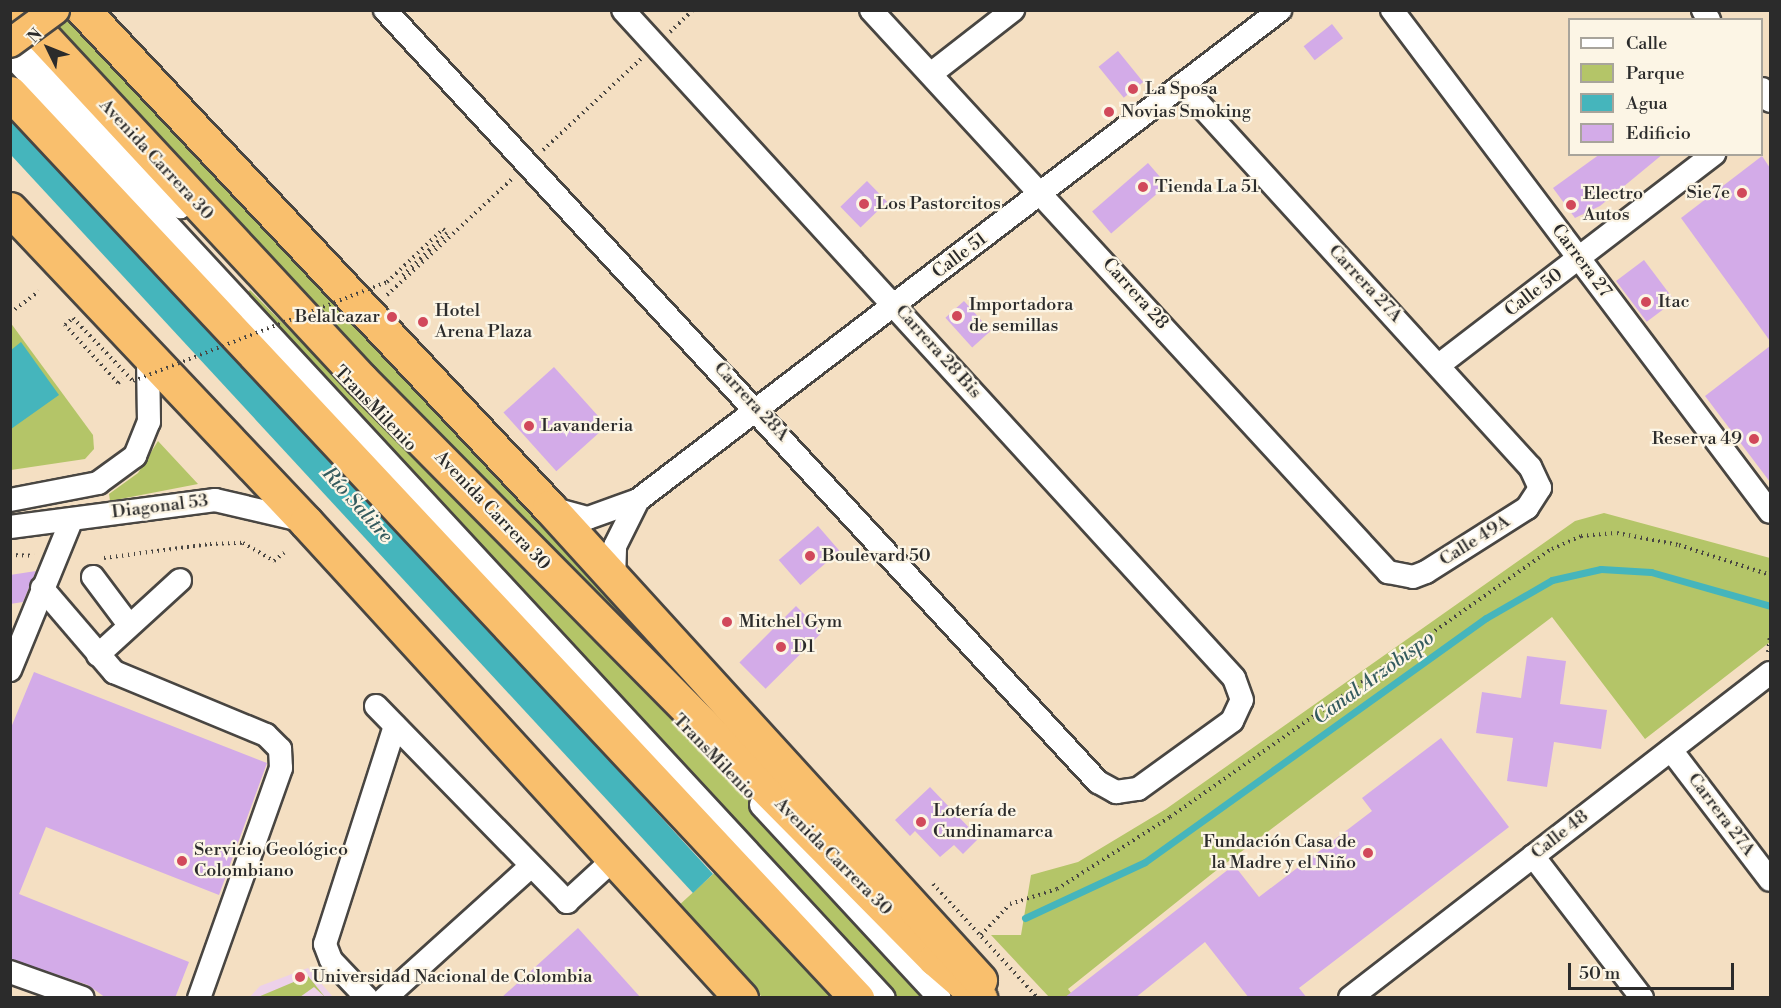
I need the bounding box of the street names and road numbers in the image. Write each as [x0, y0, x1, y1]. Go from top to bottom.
street label: Avenida Carrera 30 [94, 95, 218, 225]
street label: Carrera 27 [1546, 220, 1616, 302]
street label: Calle 51 [929, 229, 991, 283]
street label: Carrera 27A [1324, 241, 1406, 327]
street label: Carrera 28 [1097, 254, 1173, 334]
street label: Calle 50 [1501, 264, 1567, 322]
street label: Carrera 28 Bis [890, 301, 986, 403]
street label: Carrera 28A [709, 358, 793, 446]
street label: TransMilenio [329, 362, 421, 456]
street label: Avenida Carrera 30 [429, 447, 555, 575]
street label: Diagonal 53 [110, 490, 210, 524]
street label: Calle 49A [1436, 511, 1514, 571]
street label: TransMilenio [668, 710, 760, 804]
street label: Carrera 27A [1683, 769, 1759, 861]
street label: Avenida Carrera 30 [770, 794, 896, 920]
street label: Calle 48 [1527, 806, 1593, 864]

